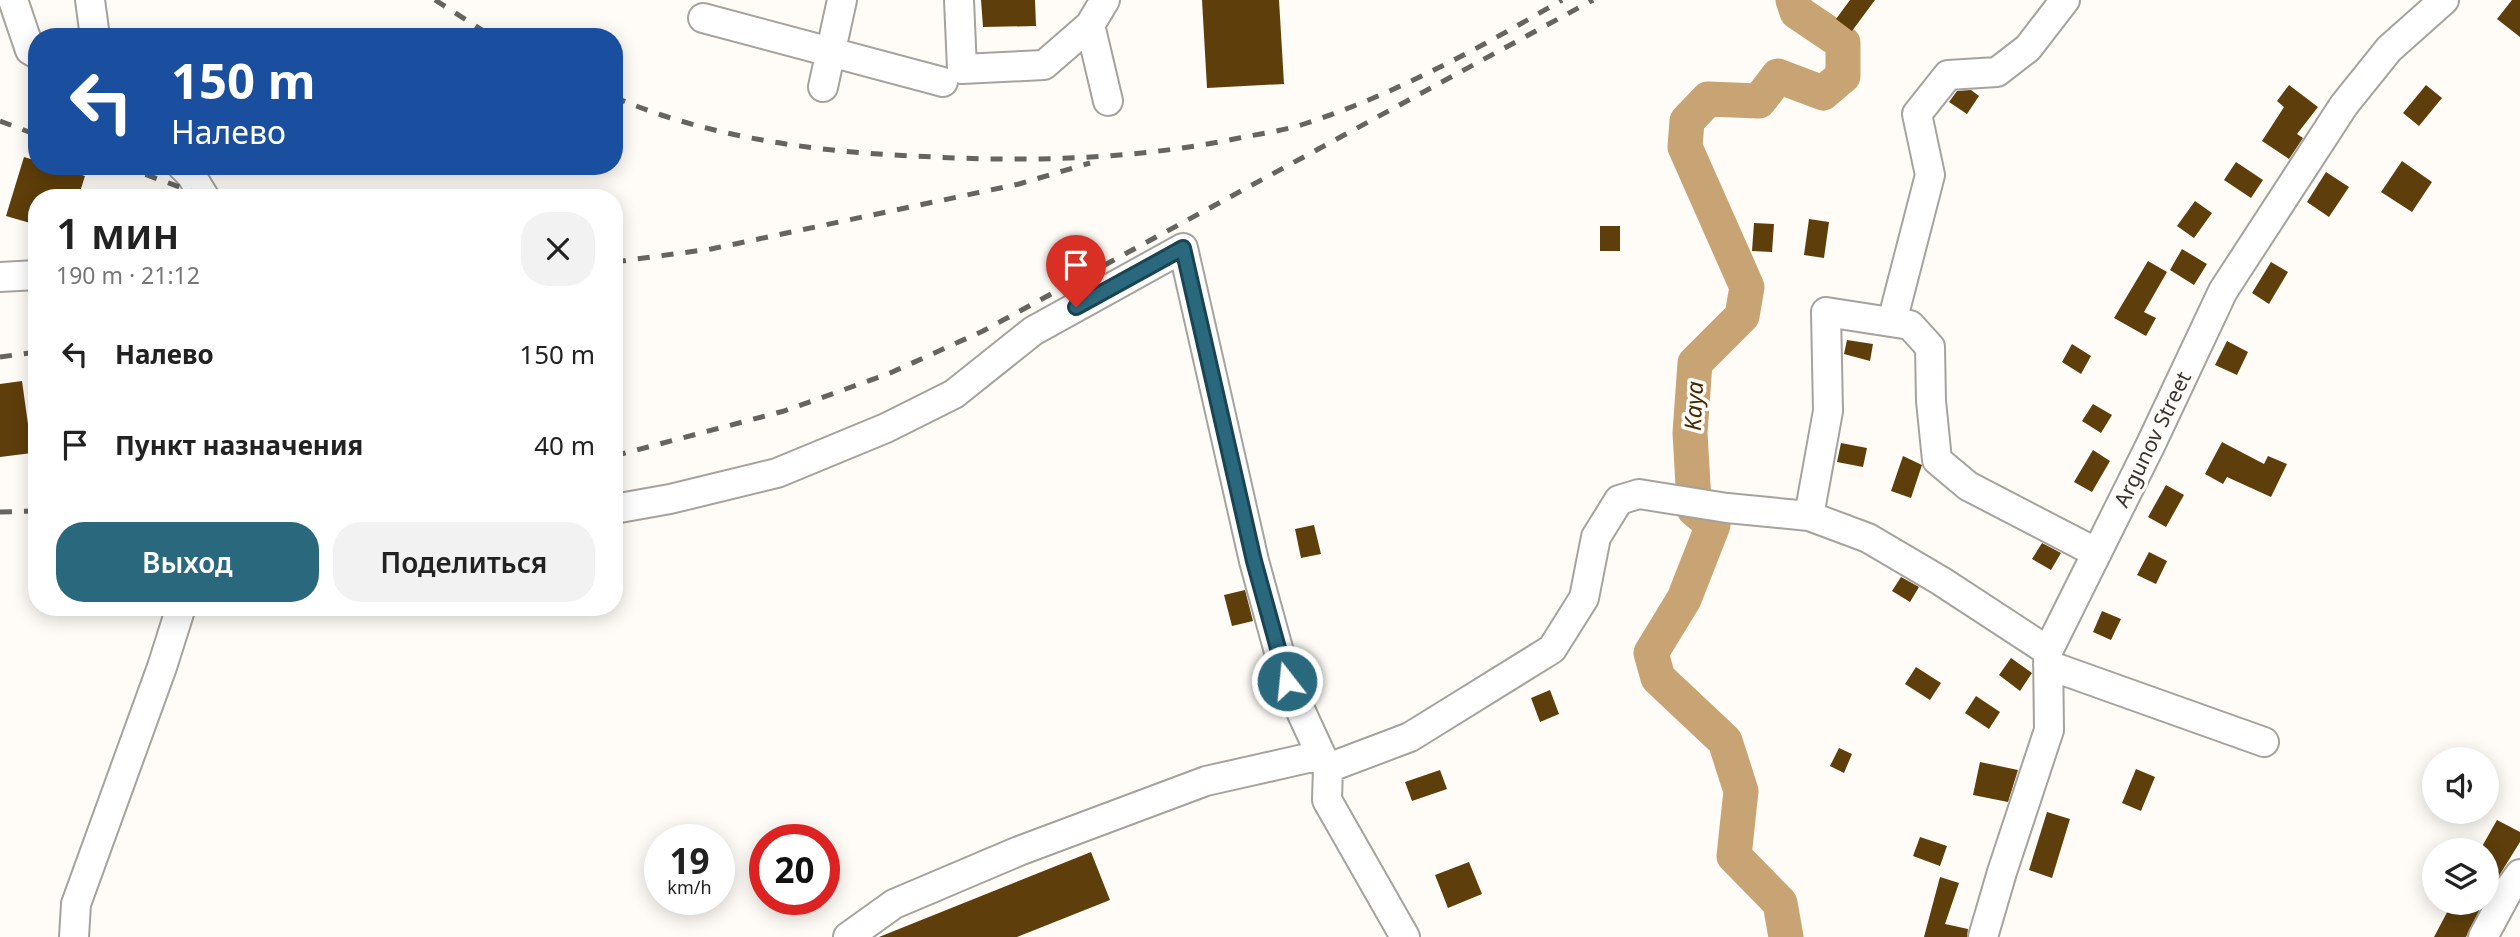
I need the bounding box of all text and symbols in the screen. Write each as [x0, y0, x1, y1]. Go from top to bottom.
text: 150 m [171, 47, 316, 113]
icon: left [56, 56, 147, 147]
text: Налево [171, 110, 286, 153]
text: 1 мин [56, 204, 179, 261]
button: close [521, 212, 595, 286]
pin [1046, 235, 1106, 307]
icon: arrive [1057, 246, 1095, 284]
text: 190 m · 21:12 [56, 259, 200, 291]
icon: left [56, 335, 94, 373]
text: Налево [115, 336, 214, 372]
text: 150 m [519, 336, 595, 372]
street label: Argunov Street [2107, 366, 2197, 512]
water label: Kaya [1676, 380, 1710, 432]
icon: arrive [56, 426, 94, 464]
text: Пункт назначения [115, 427, 363, 463]
text: 40 m [534, 427, 595, 463]
button: Выход [56, 522, 319, 602]
button: Поделиться [333, 522, 595, 602]
position arrow [1250, 644, 1324, 718]
map controls [2422, 747, 2499, 915]
button: sound [2422, 747, 2499, 824]
speed limit sign: 20 [749, 824, 840, 915]
text: 19 [669, 837, 710, 884]
button: layers [2422, 838, 2499, 915]
text: km/h [667, 875, 712, 899]

